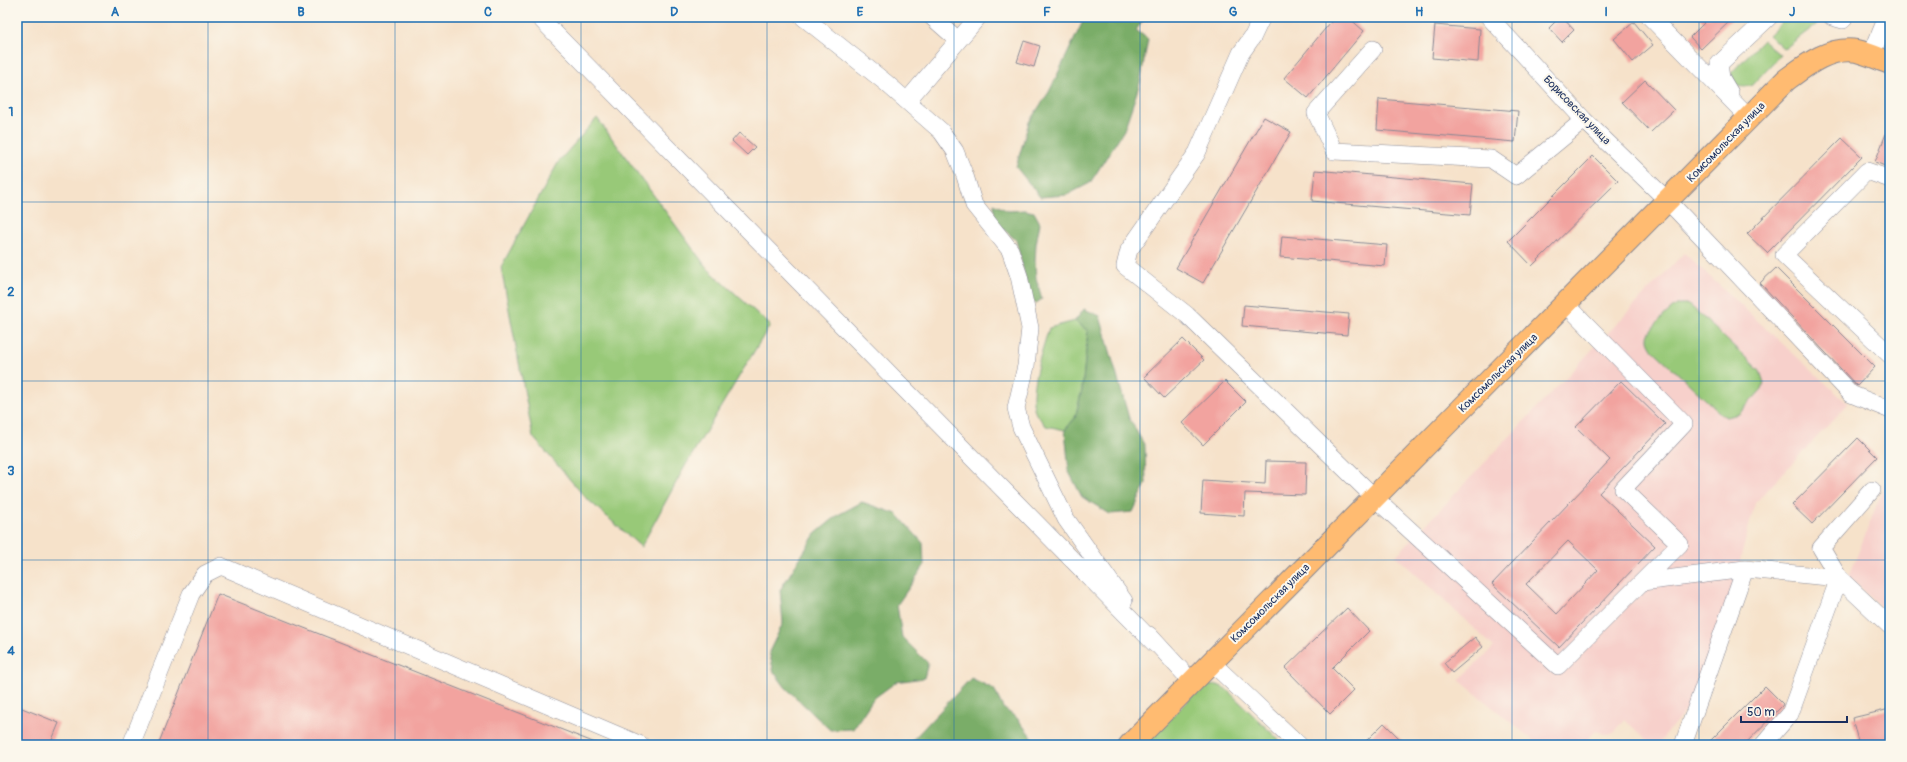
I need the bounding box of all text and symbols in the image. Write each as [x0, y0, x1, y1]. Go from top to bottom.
text: A [111, 4, 120, 20]
text: B [297, 4, 305, 20]
text: C [484, 4, 492, 20]
text: D [670, 4, 678, 20]
text: E [857, 4, 864, 20]
text: F [1043, 4, 1051, 20]
text: G [1229, 4, 1238, 20]
text: H [1415, 4, 1423, 20]
text: I [1604, 4, 1608, 20]
text: J [1789, 4, 1795, 20]
street label: Борисовская улица [1541, 73, 1613, 147]
street label: Комсомольская улица [1684, 99, 1768, 185]
text: 1 [8, 104, 14, 120]
text: 2 [7, 284, 15, 300]
street label: Комсомольская улица [1456, 331, 1540, 415]
text: 3 [7, 463, 15, 479]
street label: Комсомольская улица [1228, 561, 1312, 645]
text: 4 [7, 643, 15, 659]
scale bar [1741, 698, 1847, 724]
text: 50 m [1747, 705, 1775, 720]

